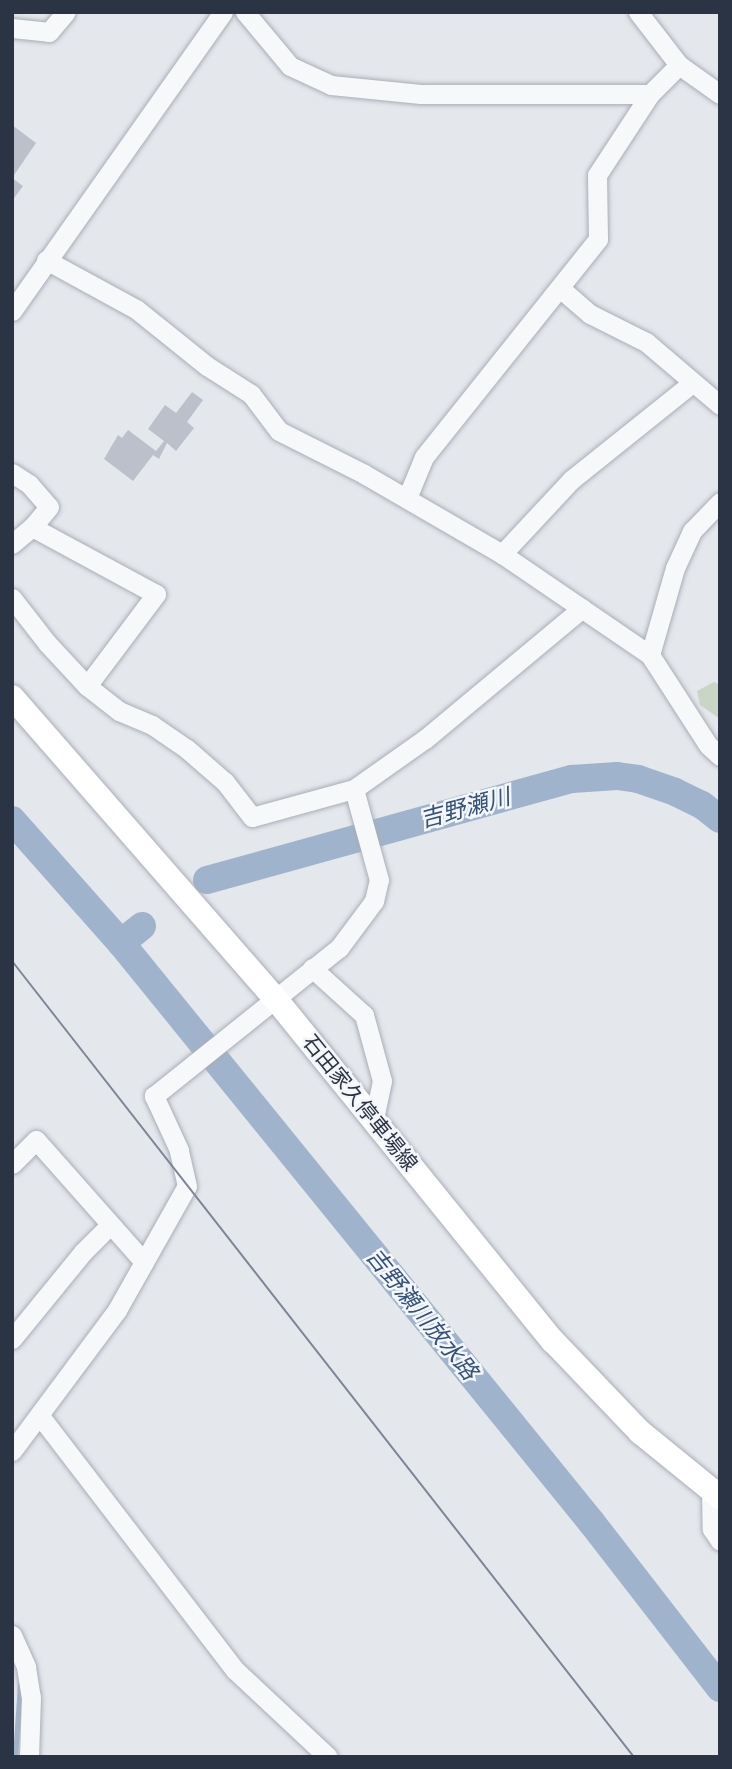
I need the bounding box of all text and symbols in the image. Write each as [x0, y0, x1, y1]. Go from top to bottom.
water label: 吉野瀬川 [417, 783, 513, 833]
street label: 石田家久停車場線 [297, 1030, 423, 1176]
water label: 吉野瀬川放水路 [361, 1243, 483, 1385]

